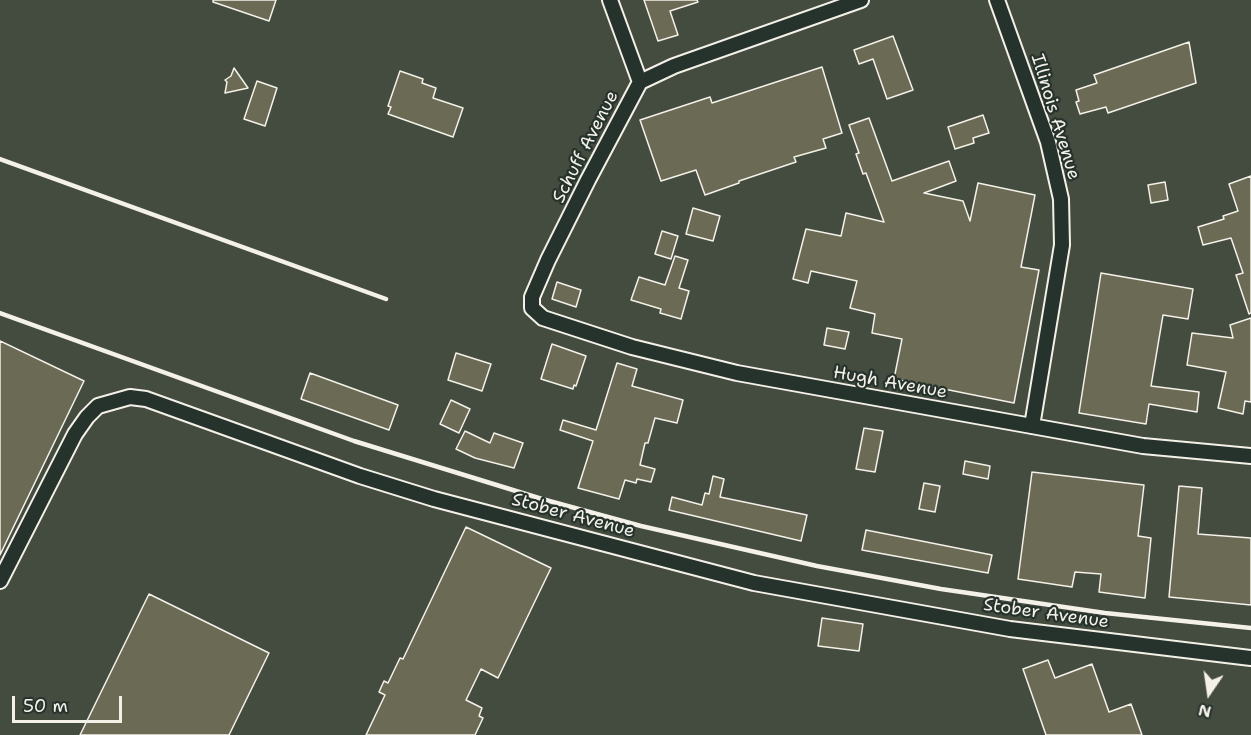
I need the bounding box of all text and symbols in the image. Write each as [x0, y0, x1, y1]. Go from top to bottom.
street label: Illinois Avenue [1026, 52, 1084, 182]
street label: Schuff Avenue [548, 87, 624, 207]
street label: Hugh Avenue [831, 362, 949, 404]
street label: Stober Avenue [509, 489, 637, 543]
street label: Stober Avenue [982, 595, 1110, 633]
north arrow [1179, 663, 1239, 723]
scale bar [15, 684, 124, 722]
text: 50 m [23, 694, 68, 718]
text: N [1196, 699, 1213, 723]

